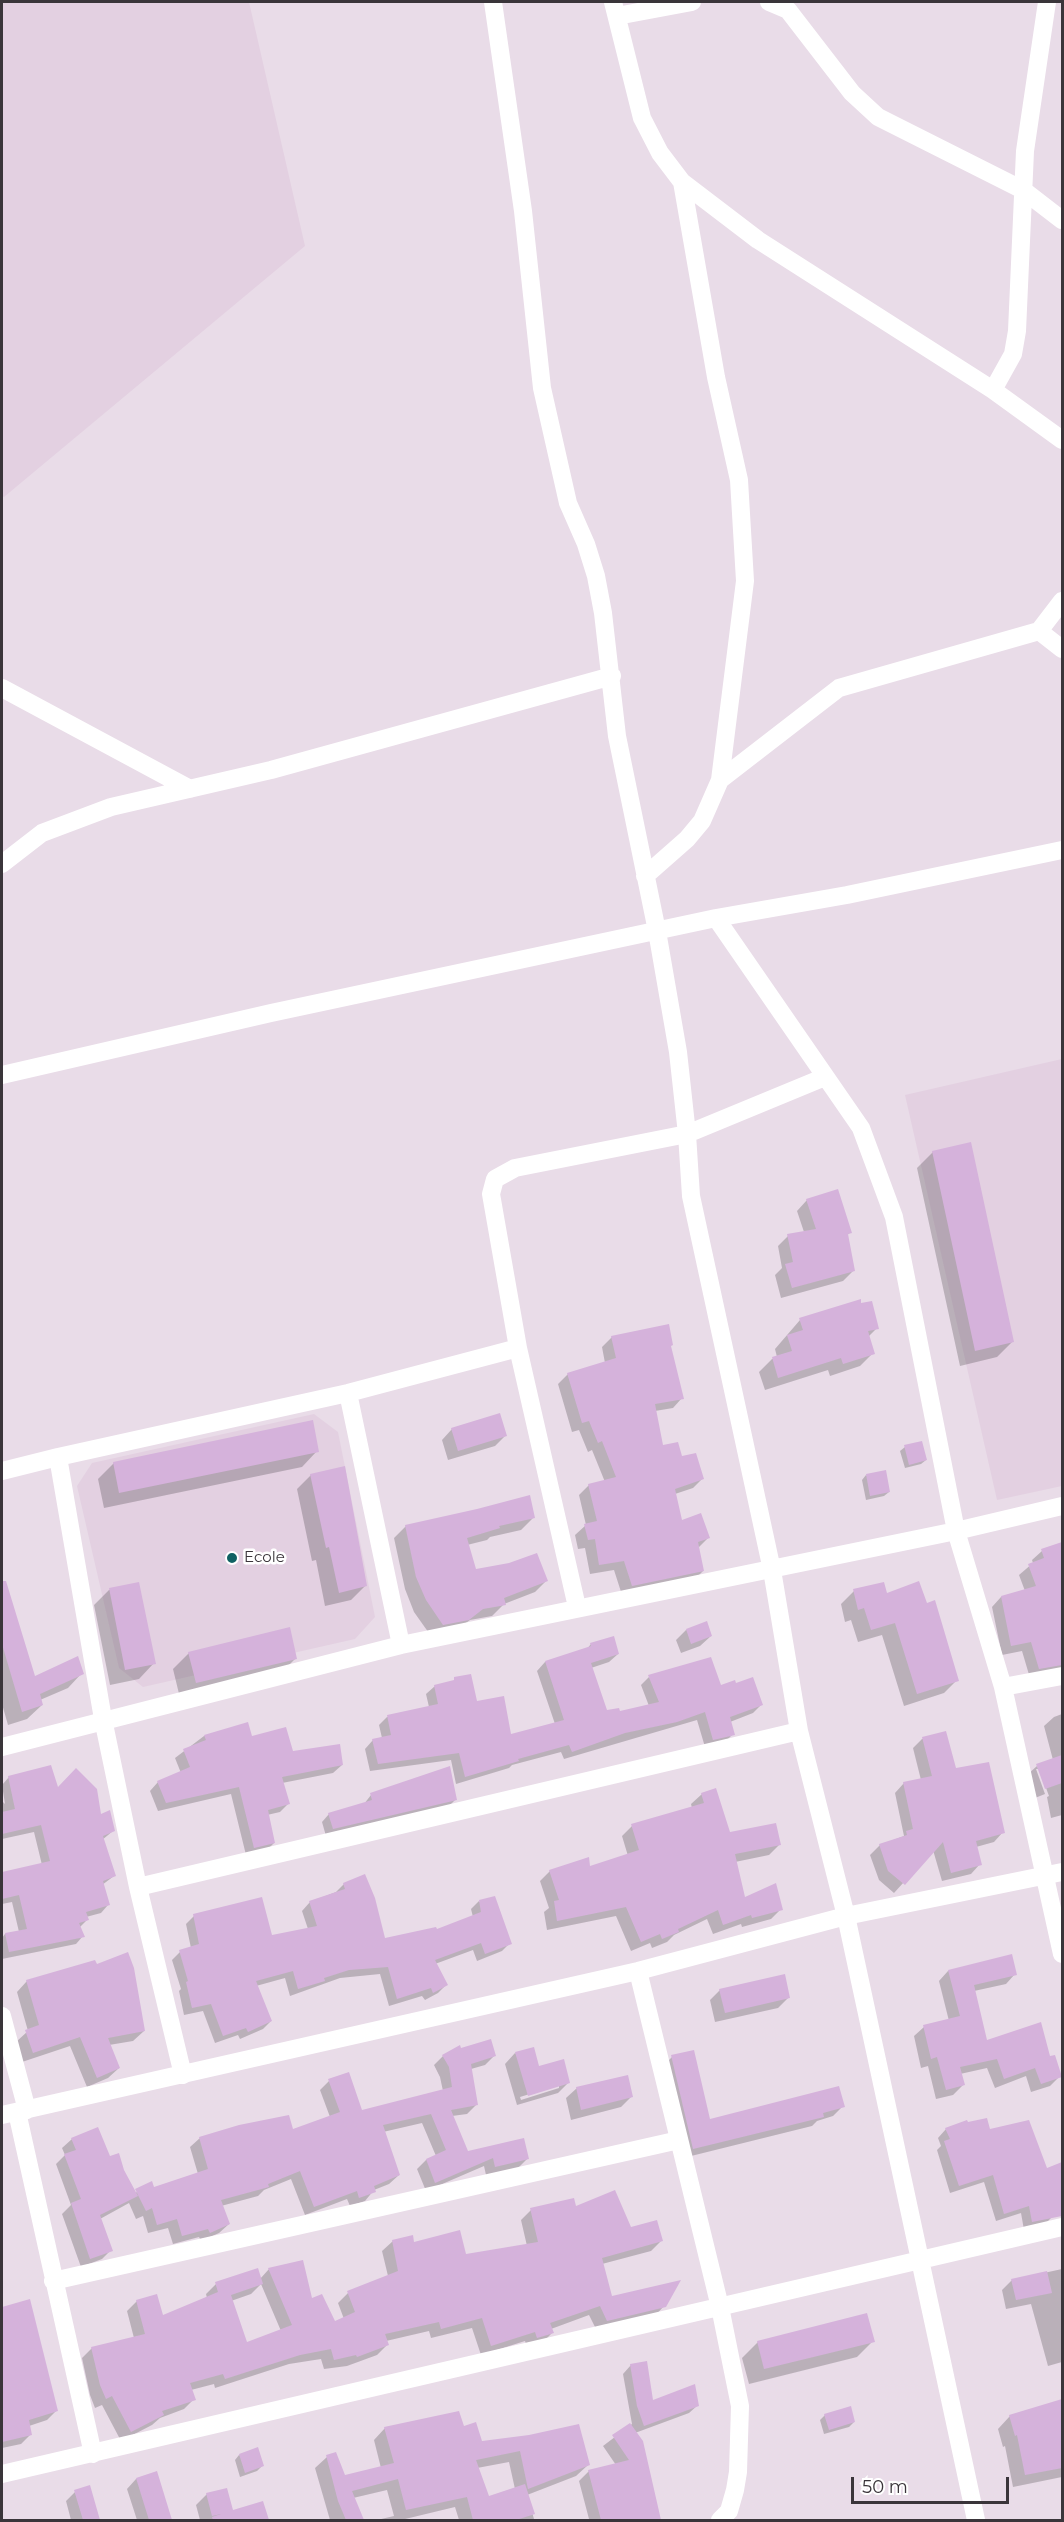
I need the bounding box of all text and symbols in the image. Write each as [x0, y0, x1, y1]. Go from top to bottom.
place label: Ecole [244, 1549, 285, 1567]
marker: Ecole [225, 1551, 239, 1565]
scale bar [854, 2465, 1012, 2503]
text: 50 m [862, 2476, 908, 2498]

